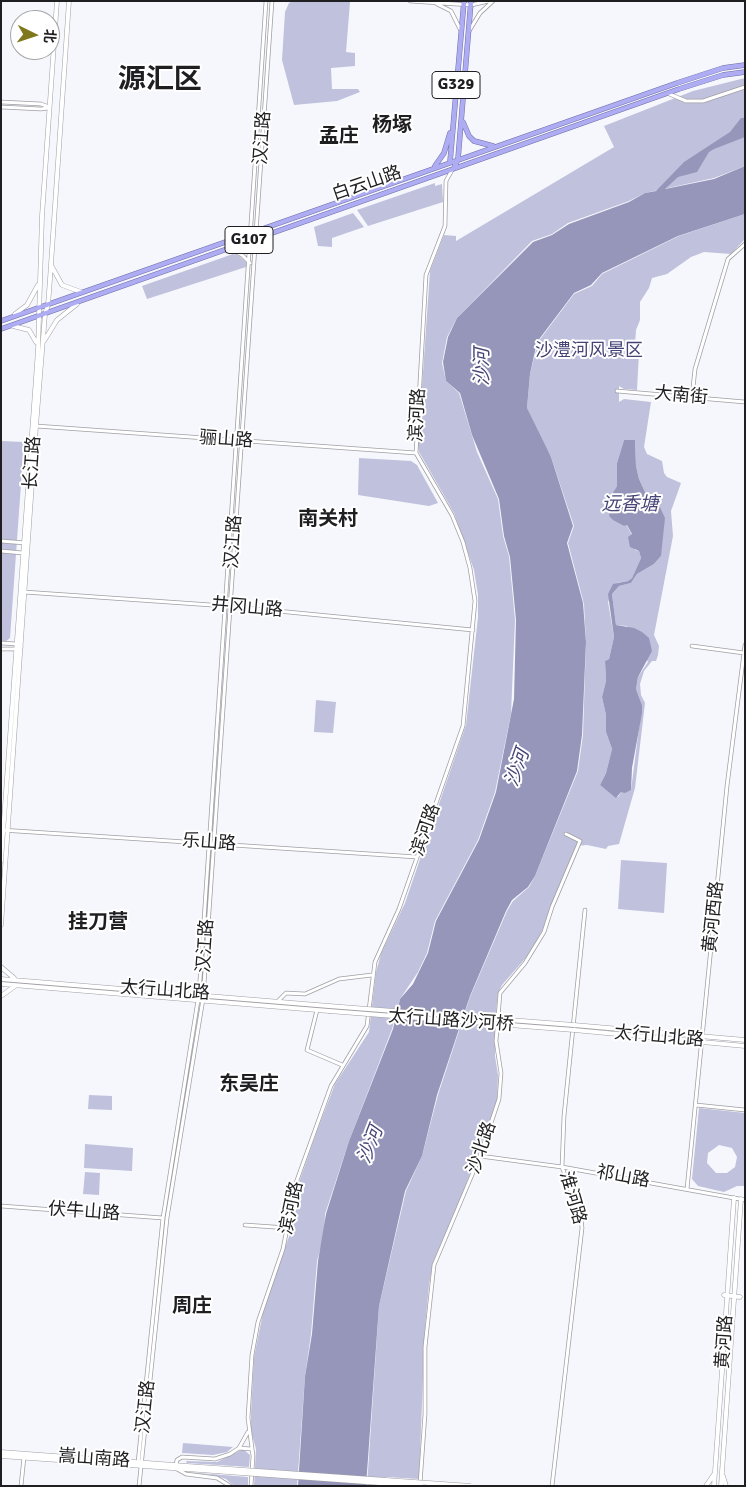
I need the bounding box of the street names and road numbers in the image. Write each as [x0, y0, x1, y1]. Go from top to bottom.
road number: G329 [432, 72, 480, 98]
street label: 汉江路 [250, 110, 276, 166]
street label: 白云山路 [329, 162, 405, 206]
road number: G107 [225, 226, 273, 254]
street label: 大南街 [653, 383, 709, 409]
street label: 滨河路 [406, 387, 430, 443]
street label: 骊山路 [198, 427, 254, 453]
street label: 长江路 [20, 435, 46, 491]
street label: 汉江路 [221, 514, 247, 570]
street label: 井冈山路 [210, 594, 284, 622]
street label: 滨河路 [407, 801, 445, 859]
street label: 乐山路 [181, 830, 237, 856]
street label: 黄河西路 [699, 880, 729, 954]
street label: 汉江路 [193, 918, 219, 974]
street label: 太行山北路 [119, 977, 211, 1005]
street label: 太行山路沙河桥 [387, 1006, 515, 1036]
street label: 太行山北路 [613, 1022, 705, 1052]
street label: 沙北路 [463, 1119, 501, 1177]
street label: 祁山路 [595, 1162, 651, 1192]
street label: 淮河路 [554, 1169, 590, 1227]
street label: 滨河路 [276, 1179, 308, 1237]
street label: 伏牛山路 [47, 1199, 121, 1225]
street label: 黄河路 [712, 1314, 738, 1370]
street label: 汉江路 [132, 1379, 160, 1435]
street label: 嵩山南路 [57, 1446, 131, 1472]

